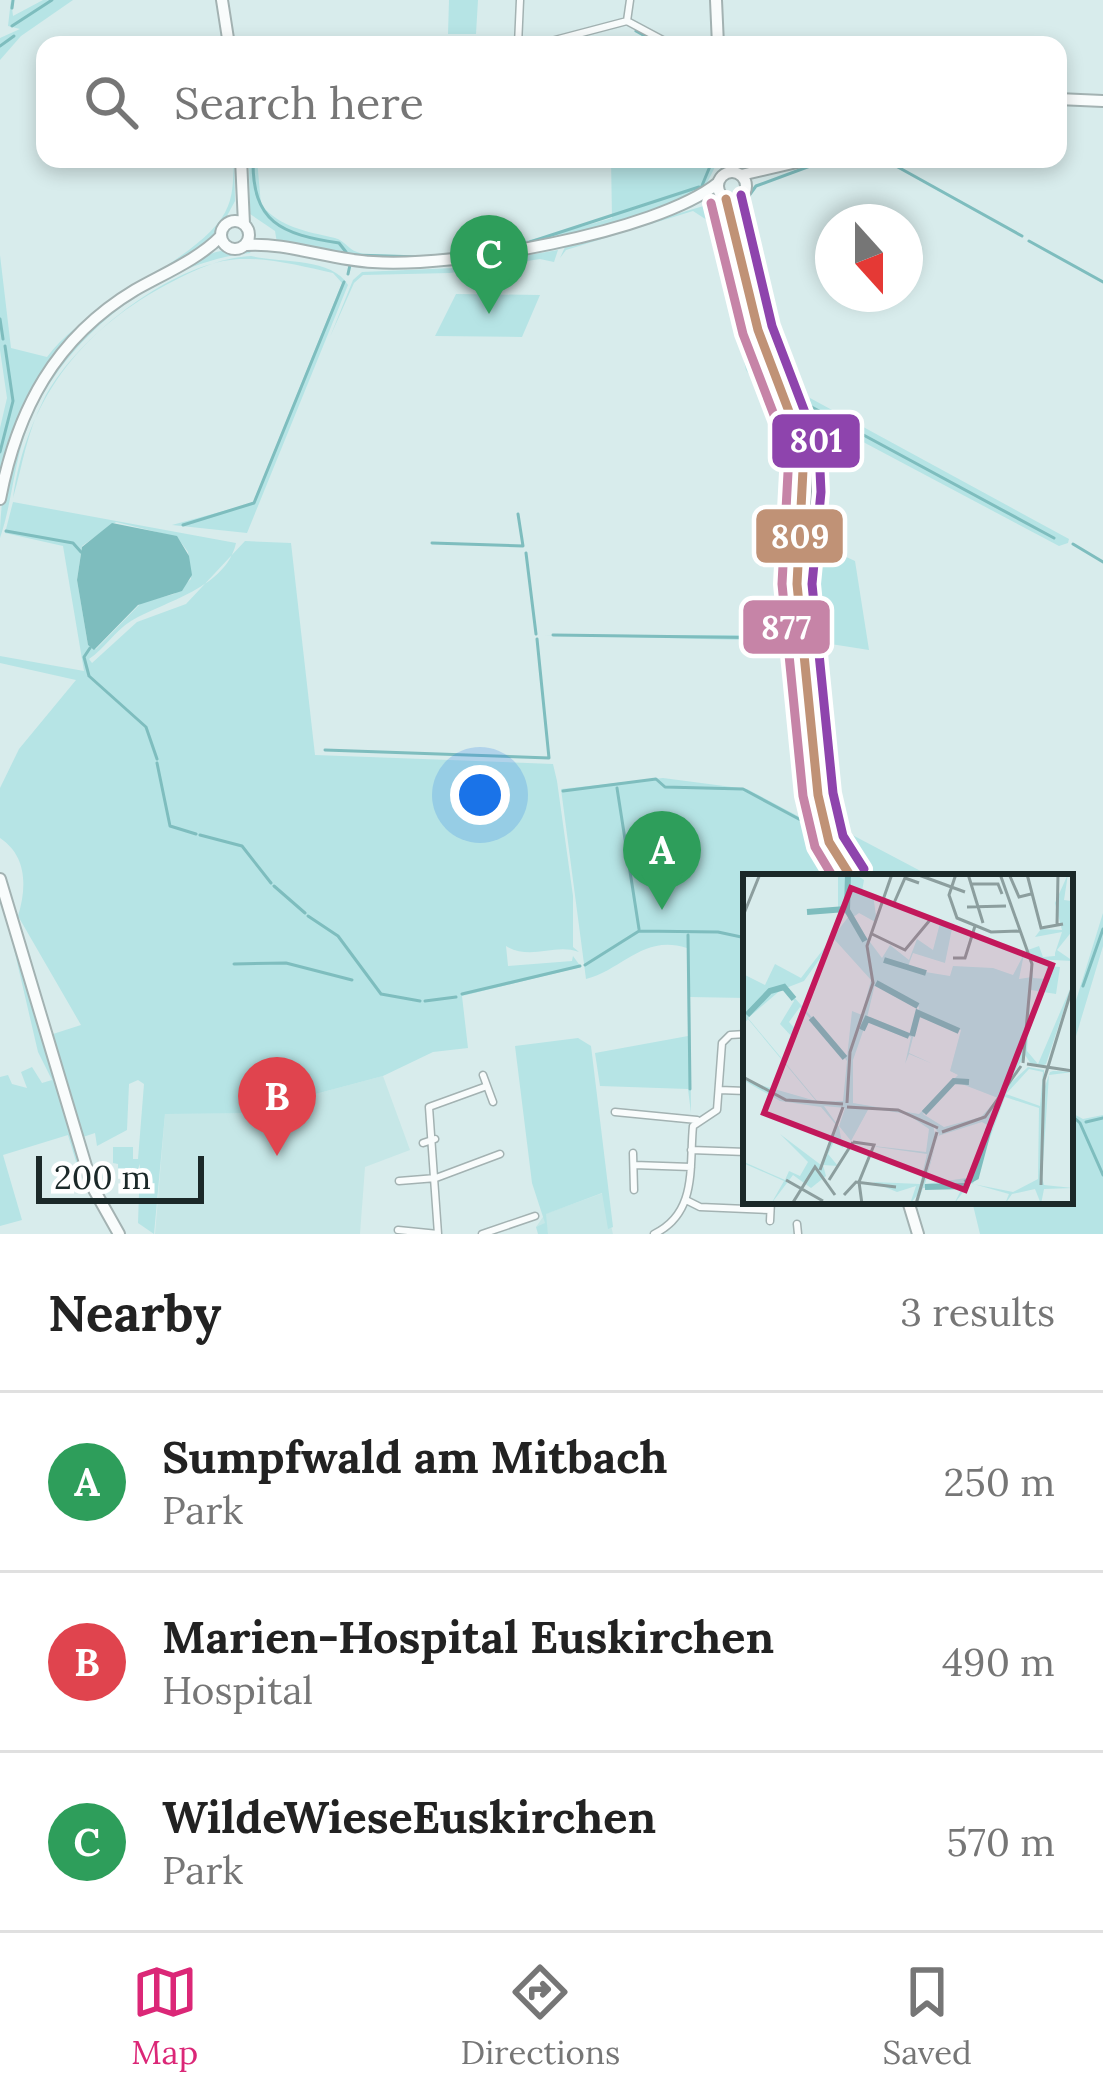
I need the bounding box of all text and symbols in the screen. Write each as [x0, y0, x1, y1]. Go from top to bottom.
search box [36, 36, 1067, 168]
icon: search [78, 69, 144, 135]
text: Search here [174, 74, 424, 131]
north arrow [815, 204, 923, 312]
pin: C [450, 215, 528, 314]
line badge: 801 [770, 412, 862, 470]
text: 801 [789, 419, 843, 461]
line badge: 809 [754, 507, 845, 565]
text: 809 [771, 515, 829, 557]
line badge: 877 [741, 598, 832, 656]
text: 877 [761, 606, 811, 648]
your location [450, 765, 510, 825]
pin: A [623, 811, 701, 910]
inset map [743, 874, 1073, 1204]
pin: B [238, 1057, 316, 1156]
scale bar [36, 1150, 204, 1203]
text: 200 m [54, 1156, 151, 1198]
text: Nearby [48, 1280, 221, 1345]
text: 3 results [900, 1287, 1055, 1337]
text: Sumpfwald am Mitbach [162, 1428, 668, 1485]
text: A [74, 1457, 100, 1507]
text: 250 m [943, 1457, 1055, 1507]
text: Park [162, 1485, 243, 1535]
text: Marien-Hospital Euskirchen [162, 1608, 774, 1665]
text: B [74, 1637, 100, 1687]
text: 490 m [942, 1637, 1055, 1687]
text: Hospital [162, 1665, 313, 1715]
text: WildeWieseEuskirchen [162, 1788, 656, 1845]
text: C [74, 1817, 100, 1867]
text: 570 m [946, 1817, 1055, 1867]
text: Park [162, 1845, 243, 1895]
tab: Map [131, 1959, 198, 2073]
tab: Directions [461, 1959, 620, 2073]
tab: Saved [883, 1959, 972, 2073]

